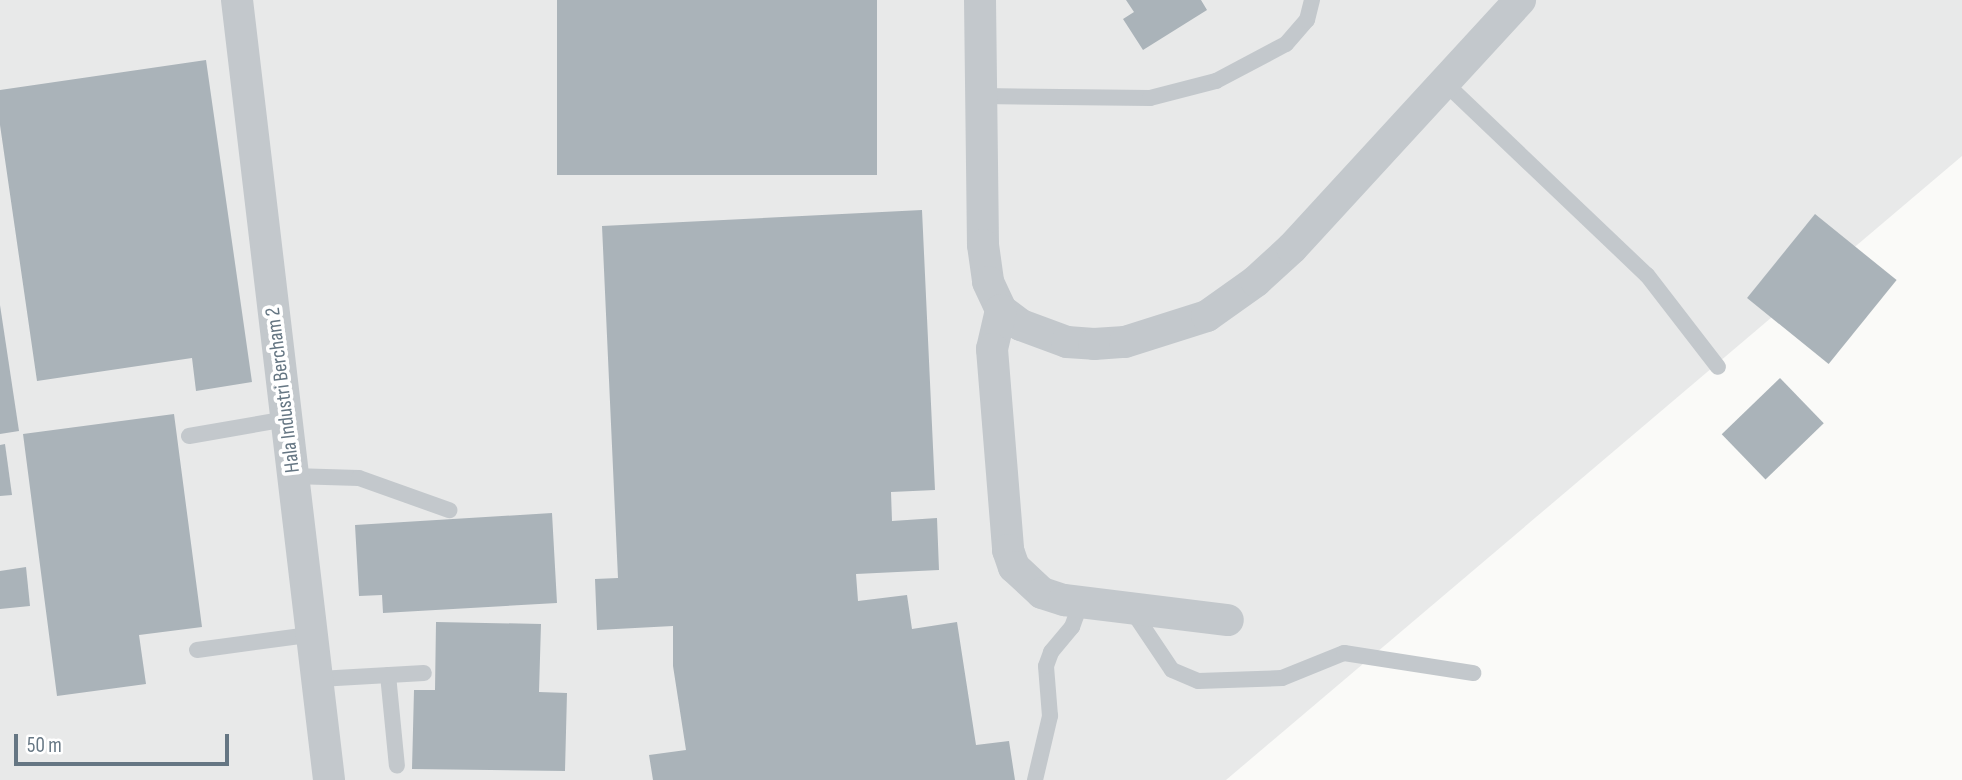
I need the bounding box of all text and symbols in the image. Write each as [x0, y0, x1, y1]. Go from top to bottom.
street label: Hala Industri Bercham 2 [260, 306, 306, 474]
scale bar [18, 720, 233, 764]
text: 50 m [27, 733, 62, 758]

